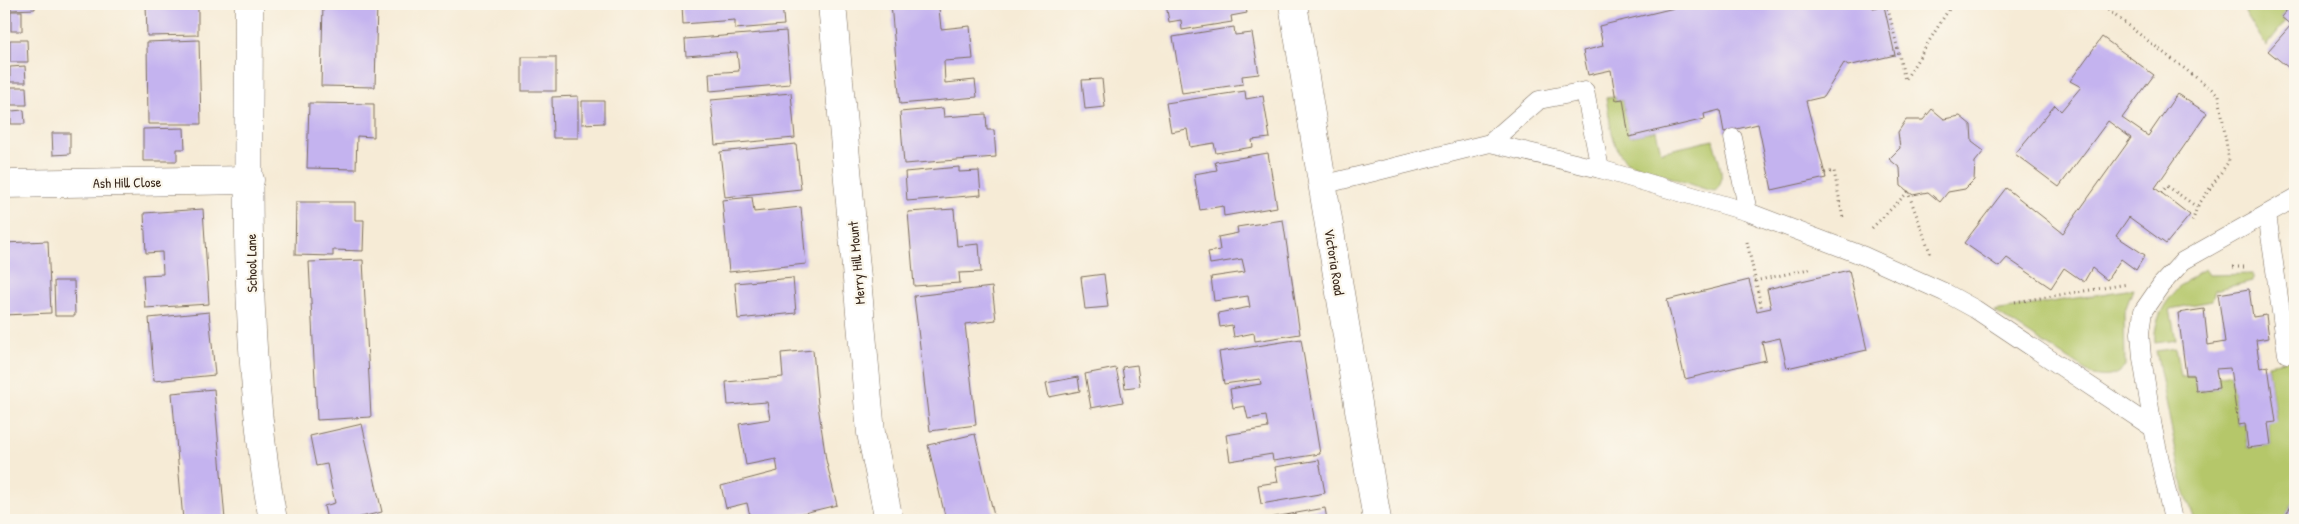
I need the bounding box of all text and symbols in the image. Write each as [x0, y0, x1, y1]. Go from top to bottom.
street label: Ash Hill Close [93, 172, 162, 192]
street label: Merry Hill Mount [843, 220, 870, 305]
street label: Victoria Road [1320, 227, 1350, 297]
street label: School Lane [241, 233, 261, 292]

